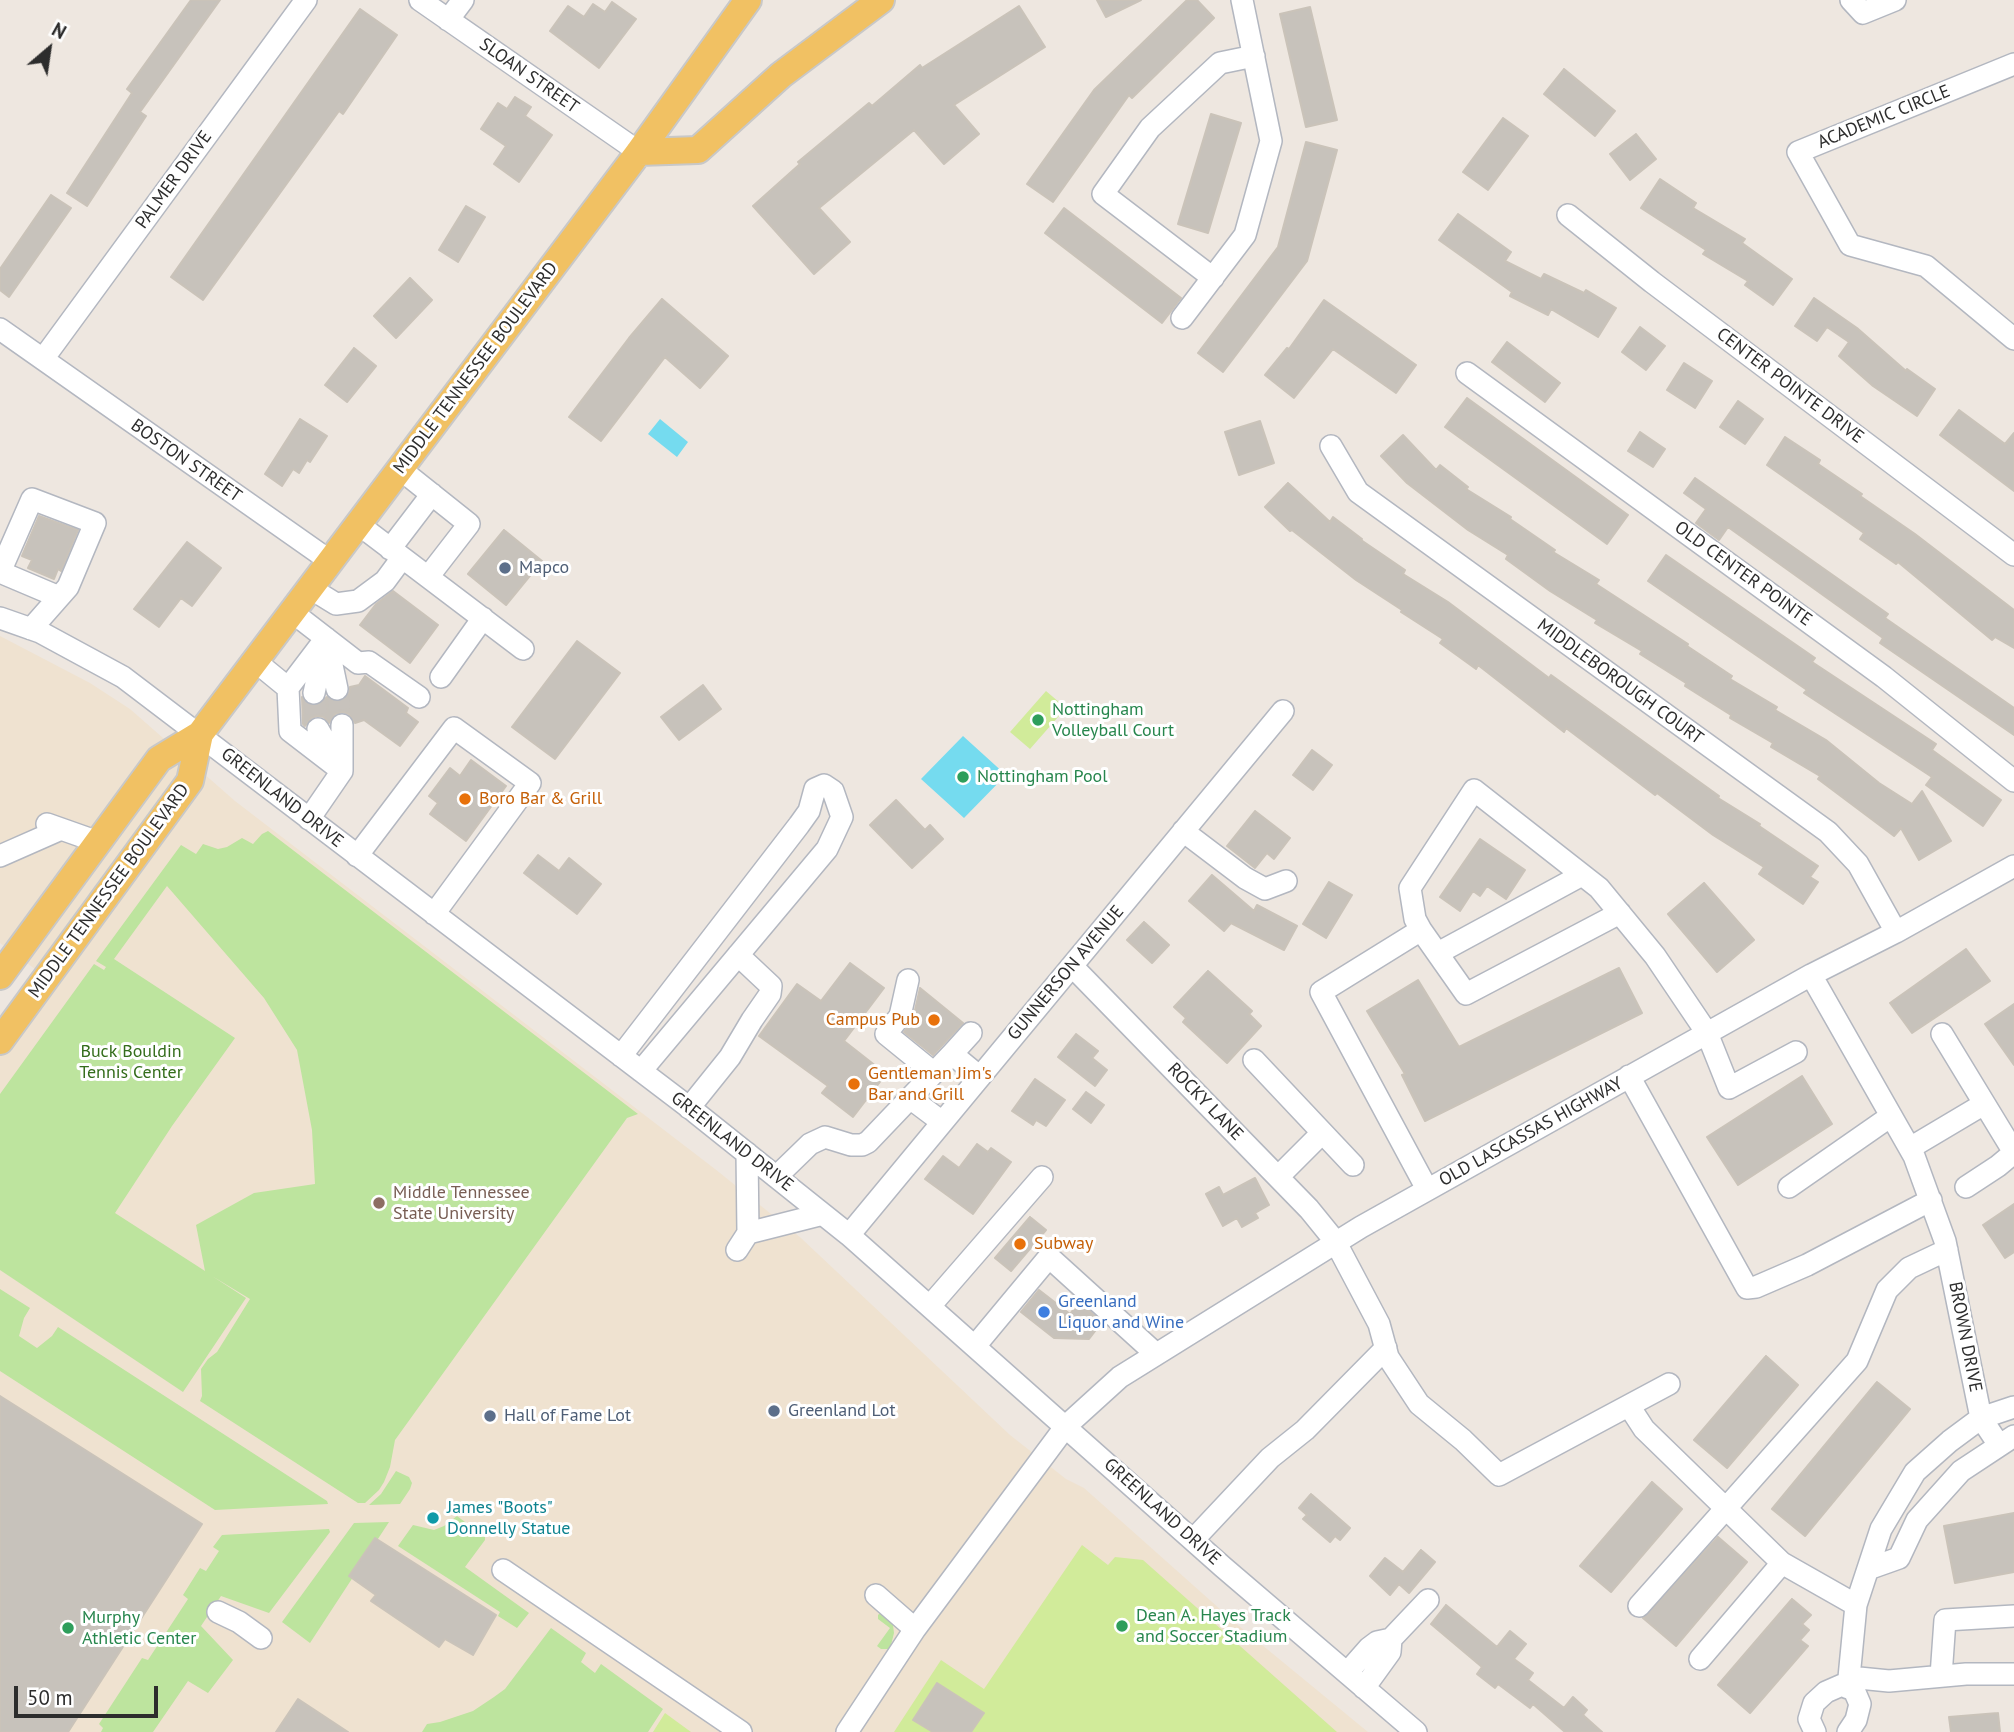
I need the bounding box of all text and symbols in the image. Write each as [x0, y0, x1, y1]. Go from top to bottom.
north arrow [14, 14, 84, 84]
text: N [48, 17, 70, 44]
street label: SLOAN STREET [475, 34, 583, 118]
street label: ACADEMIC CIRCLE [1815, 81, 1953, 153]
street label: PALMER DRIVE [131, 127, 217, 233]
street label: MIDDLE TENNESSEE BOULEVARD [389, 258, 563, 478]
street label: CENTER POINTE DRIVE [1712, 324, 1868, 448]
street label: BOSTON STREET [126, 415, 246, 507]
street label: OLD CENTER POINTE [1670, 517, 1816, 631]
place label: Mapco [519, 557, 569, 579]
marker: Mapco [497, 560, 513, 576]
street label: MIDDLEBOROUGH COURT [1533, 614, 1707, 750]
place label: Nottingham Volleyball Court [1052, 699, 1174, 742]
marker: Nottingham Volleyball Court [1030, 712, 1046, 728]
street label: GREENLAND DRIVE [217, 744, 347, 852]
place label: Nottingham Pool [977, 766, 1107, 788]
marker: Nottingham Pool [955, 769, 971, 785]
street label: MIDDLE TENNESSEE BOULEVARD [24, 780, 194, 1002]
place label: Boro Bar & Grill [479, 788, 602, 810]
marker: Boro Bar & Grill [457, 791, 473, 807]
street label: GUNNERSON AVENUE [1003, 901, 1129, 1045]
place label: Campus Pub [826, 1009, 920, 1031]
marker: Campus Pub [926, 1012, 942, 1028]
park label: Buck Bouldin Tennis Center [79, 1041, 183, 1084]
street label: ROCKY LANE [1163, 1059, 1247, 1145]
place label: Gentleman Jim's Bar and Grill [868, 1063, 992, 1106]
street label: OLD LASCASSAS HIGHWAY [1436, 1073, 1626, 1191]
marker: Gentleman Jim's Bar and Grill [846, 1076, 862, 1092]
street label: GREENLAND DRIVE [667, 1088, 797, 1196]
place label: Middle Tennessee State University [393, 1182, 530, 1224]
marker: Middle Tennessee State University [371, 1195, 387, 1211]
place label: Subway [1034, 1233, 1093, 1255]
marker: Subway [1012, 1236, 1028, 1252]
street label: BROWN DRIVE [1944, 1280, 1986, 1394]
place label: Greenland Liquor and Wine [1058, 1291, 1184, 1334]
marker: Greenland Liquor and Wine [1036, 1304, 1052, 1320]
place label: Greenland Lot [788, 1400, 896, 1422]
marker: Greenland Lot [766, 1403, 782, 1419]
place label: Hall of Fame Lot [504, 1405, 631, 1427]
marker: Hall of Fame Lot [482, 1408, 498, 1424]
street label: GREENLAND DRIVE [1099, 1454, 1225, 1570]
place label: James "Boots" Donnelly Statue [447, 1497, 570, 1540]
marker: James "Boots" Donnelly Statue [425, 1510, 441, 1526]
place label: Dean A. Hayes Track and Soccer Stadium [1136, 1605, 1291, 1648]
place label: Murphy Athletic Center [82, 1607, 196, 1650]
marker: Dean A. Hayes Track and Soccer Stadium [1114, 1618, 1130, 1634]
marker: Murphy Athletic Center [60, 1620, 76, 1636]
scale bar [18, 1672, 161, 1716]
text: 50 m [27, 1684, 73, 1711]

